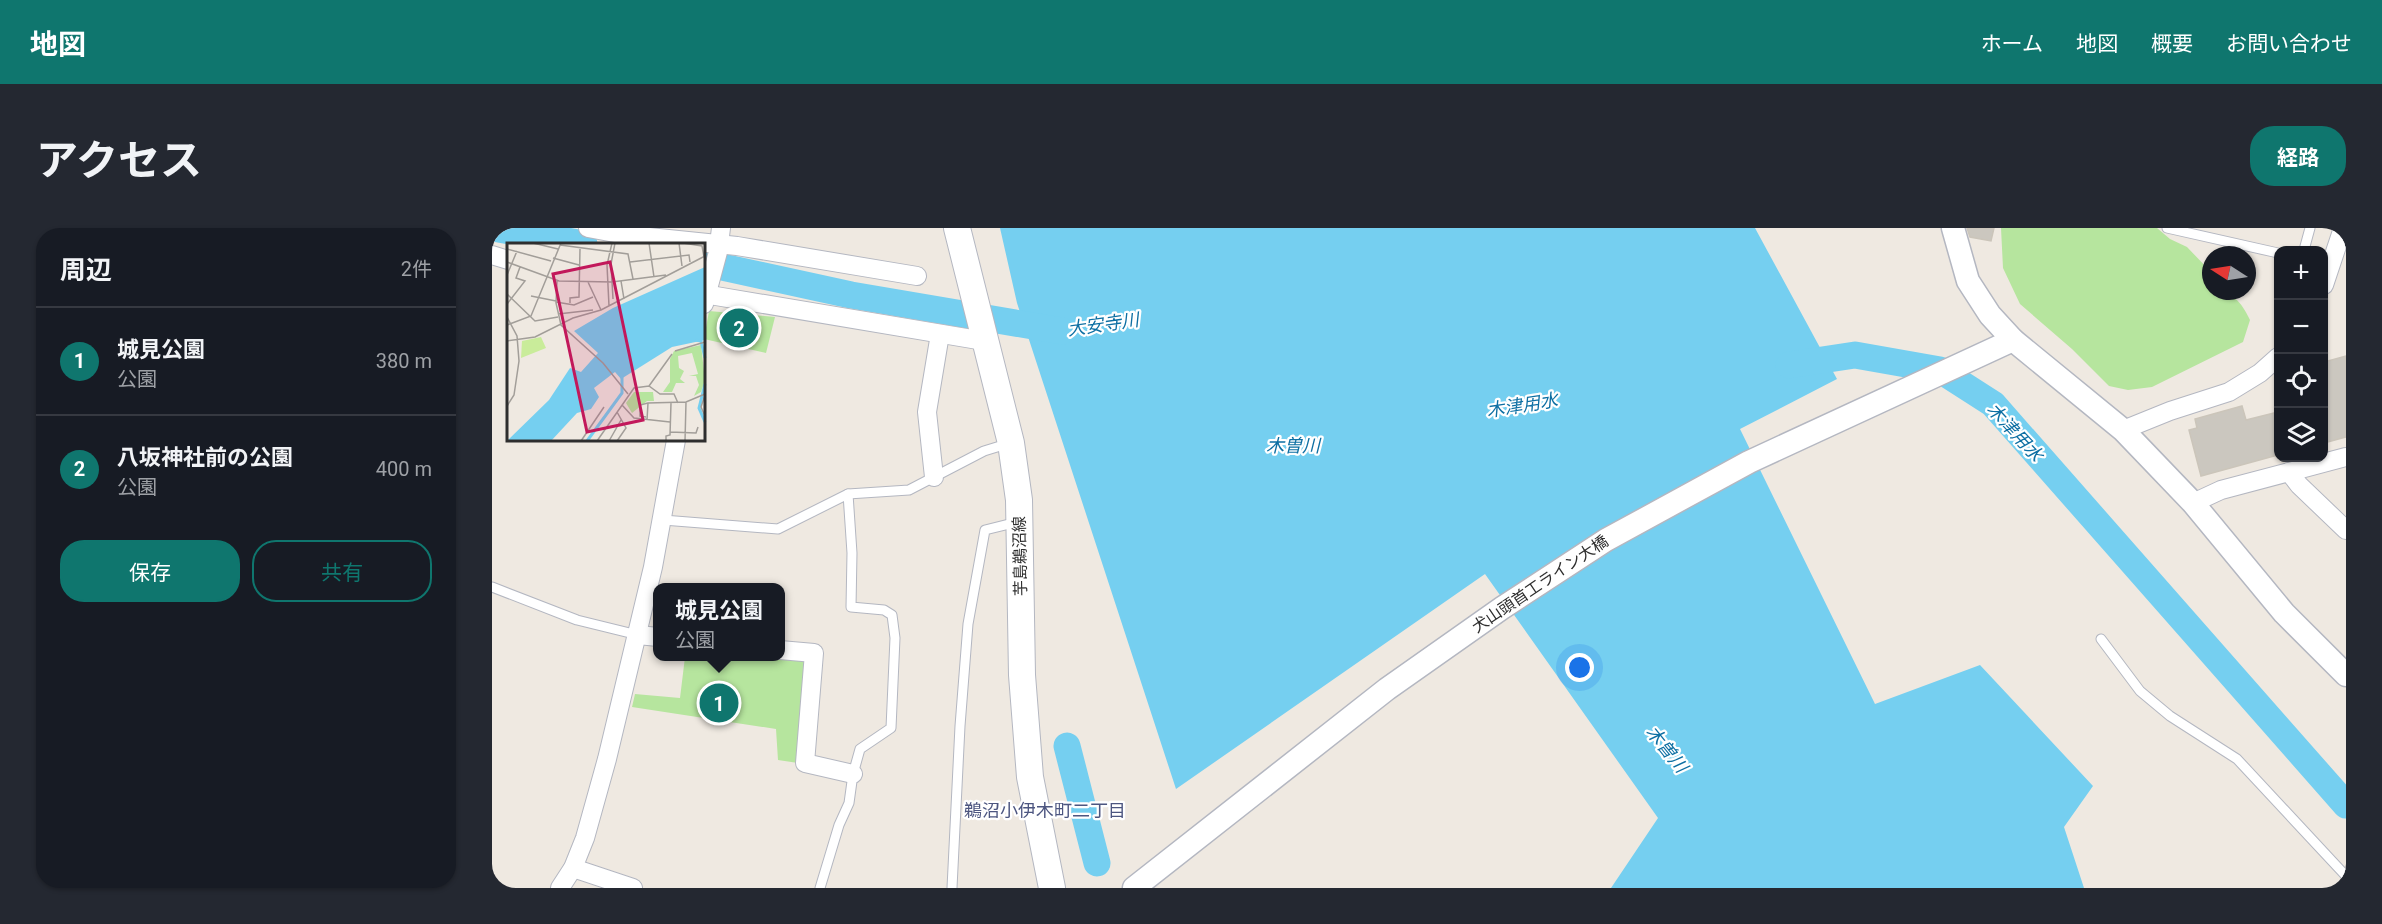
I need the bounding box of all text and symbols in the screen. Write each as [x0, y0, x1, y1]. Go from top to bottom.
text: 地図 [30, 28, 86, 61]
text: ホーム [1981, 32, 2043, 56]
text: 地図 [2076, 32, 2118, 56]
text: 概要 [2151, 32, 2193, 56]
text: お問い合わせ [2226, 32, 2352, 56]
button: 経路 [2250, 126, 2346, 186]
text: アクセス [36, 136, 202, 185]
inset map [507, 243, 705, 441]
north arrow [2202, 246, 2256, 300]
map controls [2274, 246, 2328, 462]
button: + [2274, 246, 2328, 300]
text: 周辺 [60, 255, 112, 285]
text: 2件 [401, 257, 432, 281]
button: − [2274, 300, 2328, 354]
pin: 2 [720, 306, 758, 350]
water label: 大安寺川 [1066, 308, 1142, 339]
text: 城見公園 [117, 337, 205, 362]
text: 1 [74, 349, 85, 373]
text: 380 m [376, 349, 432, 373]
button: locate [2274, 354, 2328, 408]
text: 公園 [117, 367, 157, 391]
water label: 木津用水 [1485, 389, 1561, 421]
water label: 木津用水 [1983, 399, 2049, 467]
button: layers [2274, 408, 2328, 462]
water label: 木曽川 [1266, 435, 1322, 456]
text: 八坂神社前の公園 [117, 445, 293, 470]
text: 2 [74, 457, 85, 481]
text: 400 m [376, 457, 432, 481]
text: 公園 [117, 475, 157, 499]
street label: 芋島鵜沼線 [1010, 516, 1030, 596]
street label: 犬山頭首工ライン大橋 [1468, 531, 1612, 637]
button: 保存 [60, 540, 240, 602]
button: 共有 [252, 540, 432, 602]
popup [653, 583, 785, 661]
text: 城見公園 [675, 598, 763, 623]
text: 公園 [675, 628, 715, 652]
your location [1565, 653, 1594, 682]
pin: 1 [700, 680, 738, 726]
water label: 木曽川 [1642, 721, 1693, 778]
district label: 鵜沼小伊木町二丁目 [964, 800, 1126, 821]

